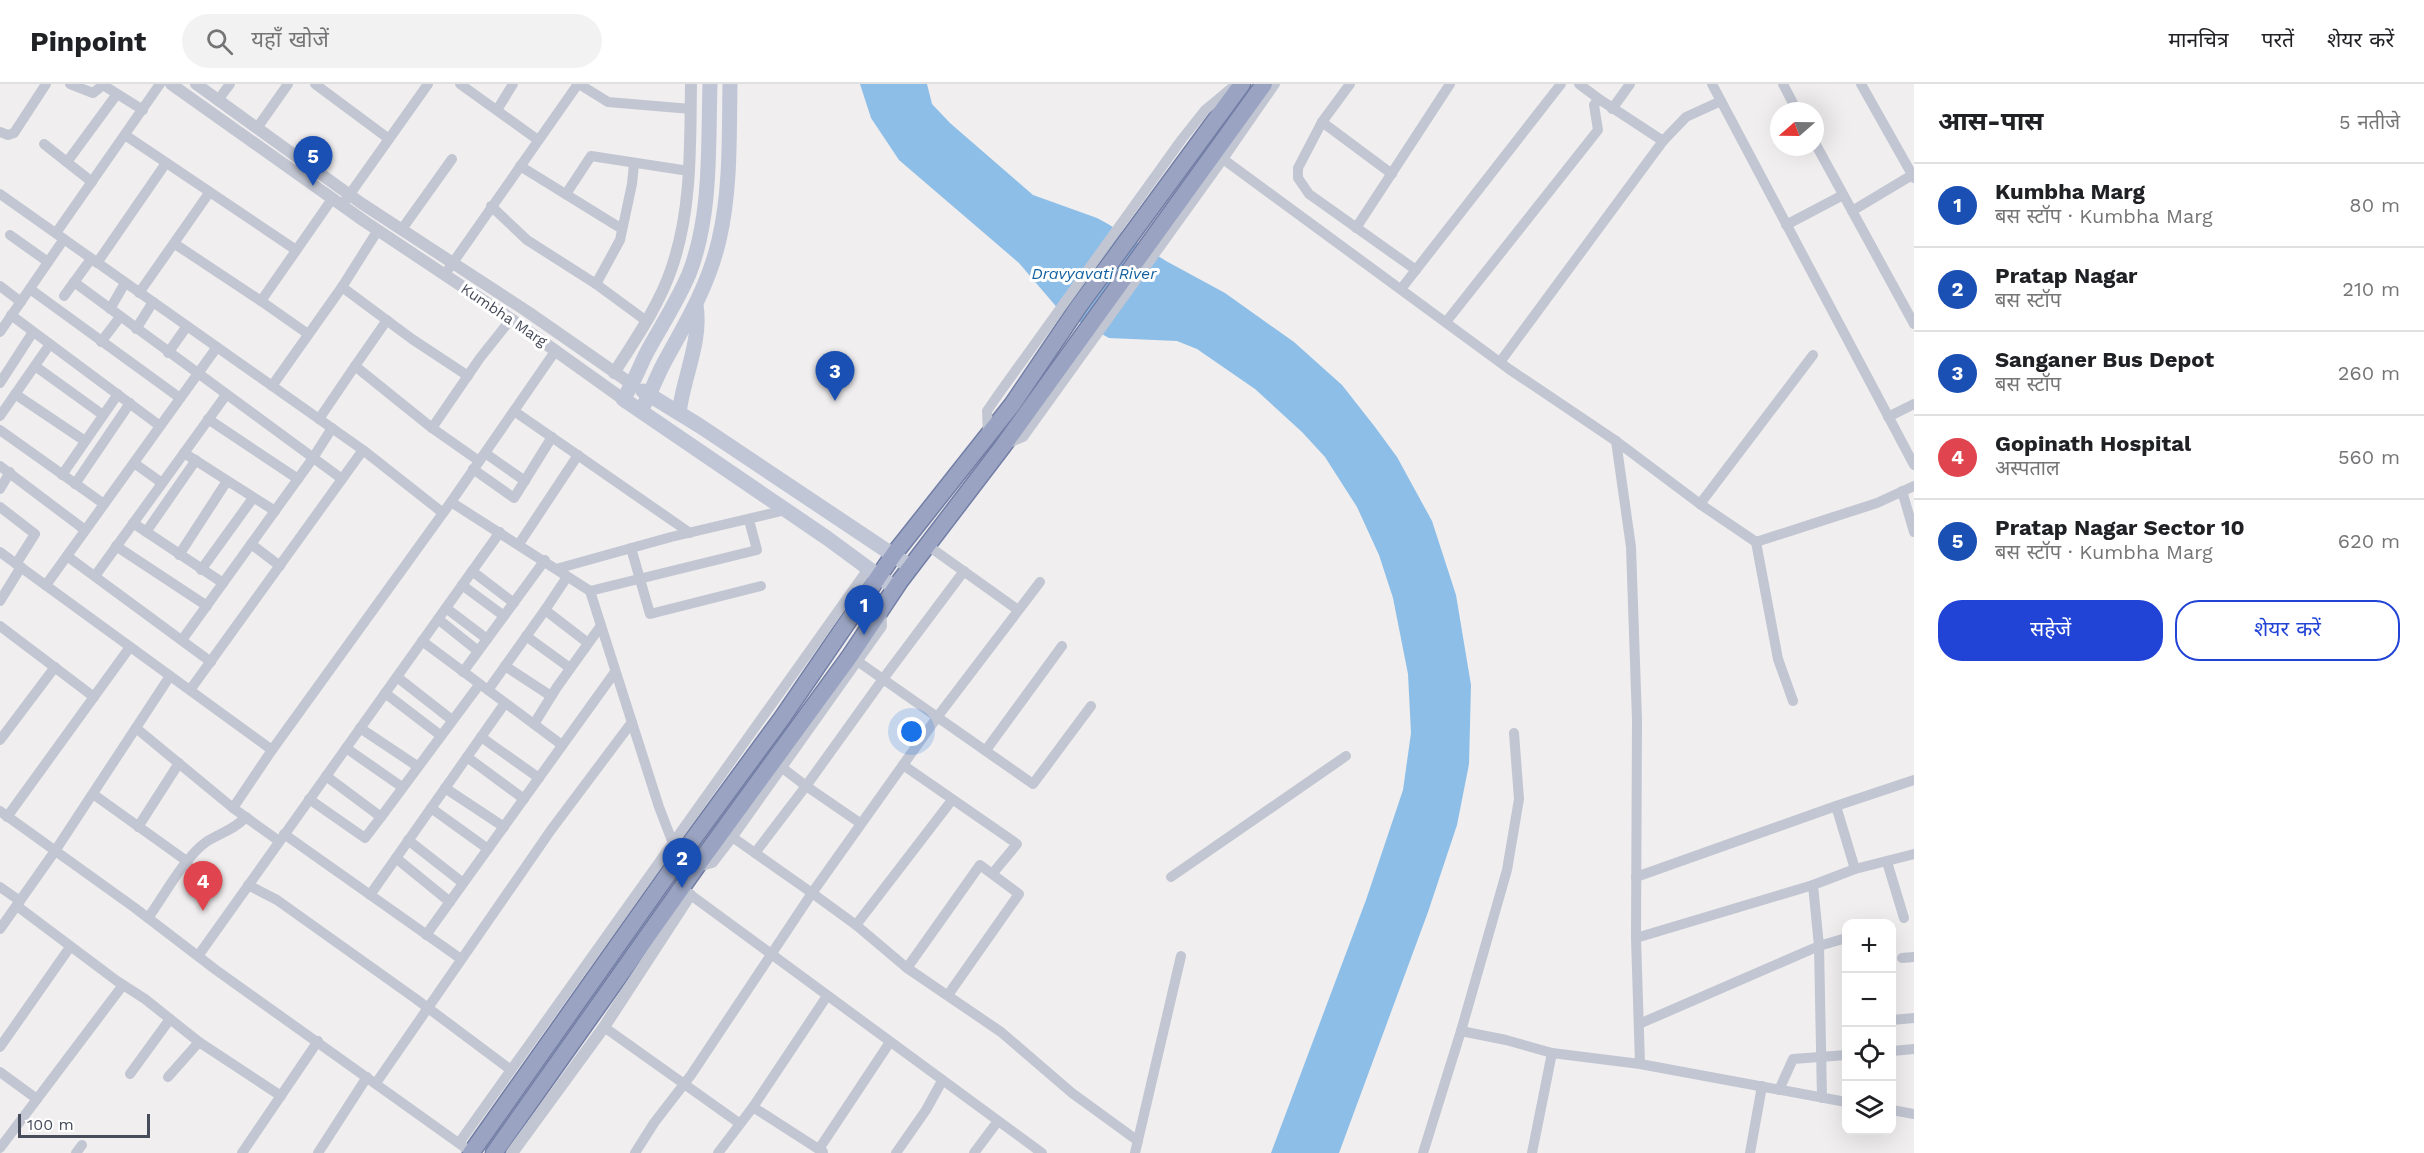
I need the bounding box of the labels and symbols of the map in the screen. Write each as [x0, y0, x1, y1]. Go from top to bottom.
north arrow [1770, 102, 1824, 156]
pin: 5 [294, 136, 332, 186]
water label: Dravyavati River [1032, 264, 1157, 283]
street label: Kumbha Marg [458, 280, 550, 350]
pin: 3 [816, 352, 854, 401]
pin: 1 [844, 586, 884, 635]
your location [897, 717, 926, 746]
pin: 2 [662, 838, 702, 888]
pin: 4 [184, 862, 222, 911]
scale bar [18, 1111, 150, 1138]

